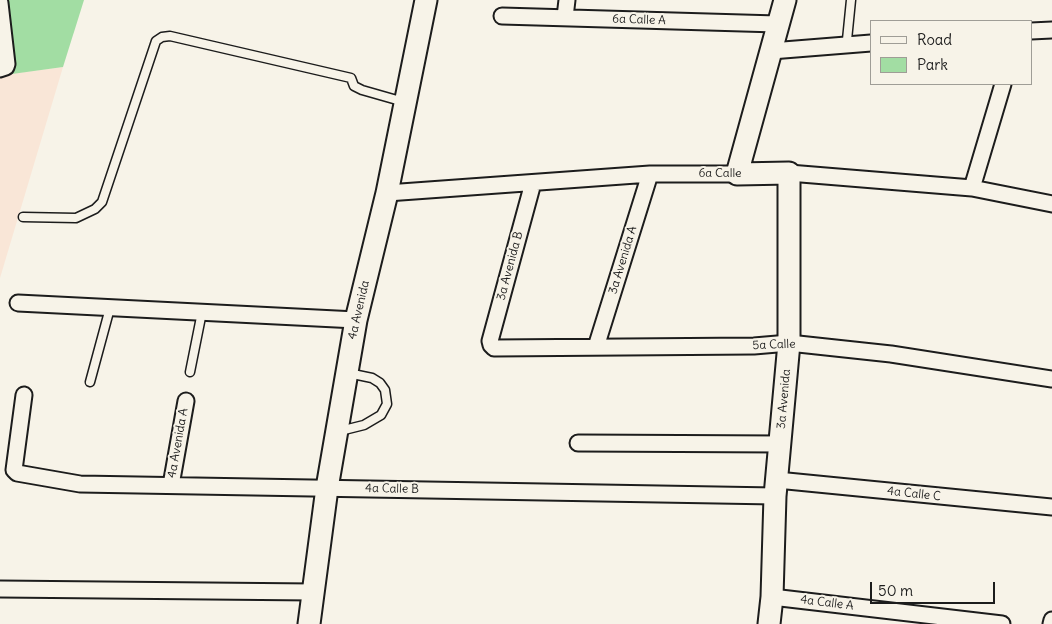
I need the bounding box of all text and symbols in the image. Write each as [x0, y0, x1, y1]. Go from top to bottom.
street label: 6a Calle A [612, 12, 666, 28]
legend [870, 20, 1032, 85]
text: Road [917, 30, 952, 49]
text: Park [917, 55, 948, 74]
street label: 6a Calle [698, 167, 742, 181]
street label: 3a Avenida A [606, 224, 640, 296]
street label: 3a Avenida B [494, 230, 526, 302]
street label: 4a Avenida [345, 279, 373, 341]
street label: 5a Calle [752, 337, 796, 353]
street label: 3a Avenida [774, 368, 794, 430]
street label: 4a Avenida A [165, 407, 191, 479]
street label: 4a Calle B [365, 481, 419, 497]
street label: 4a Calle C [886, 484, 942, 504]
scale bar [872, 572, 997, 604]
text: 50 m [878, 581, 913, 600]
street label: 4a Calle A [799, 593, 855, 613]

